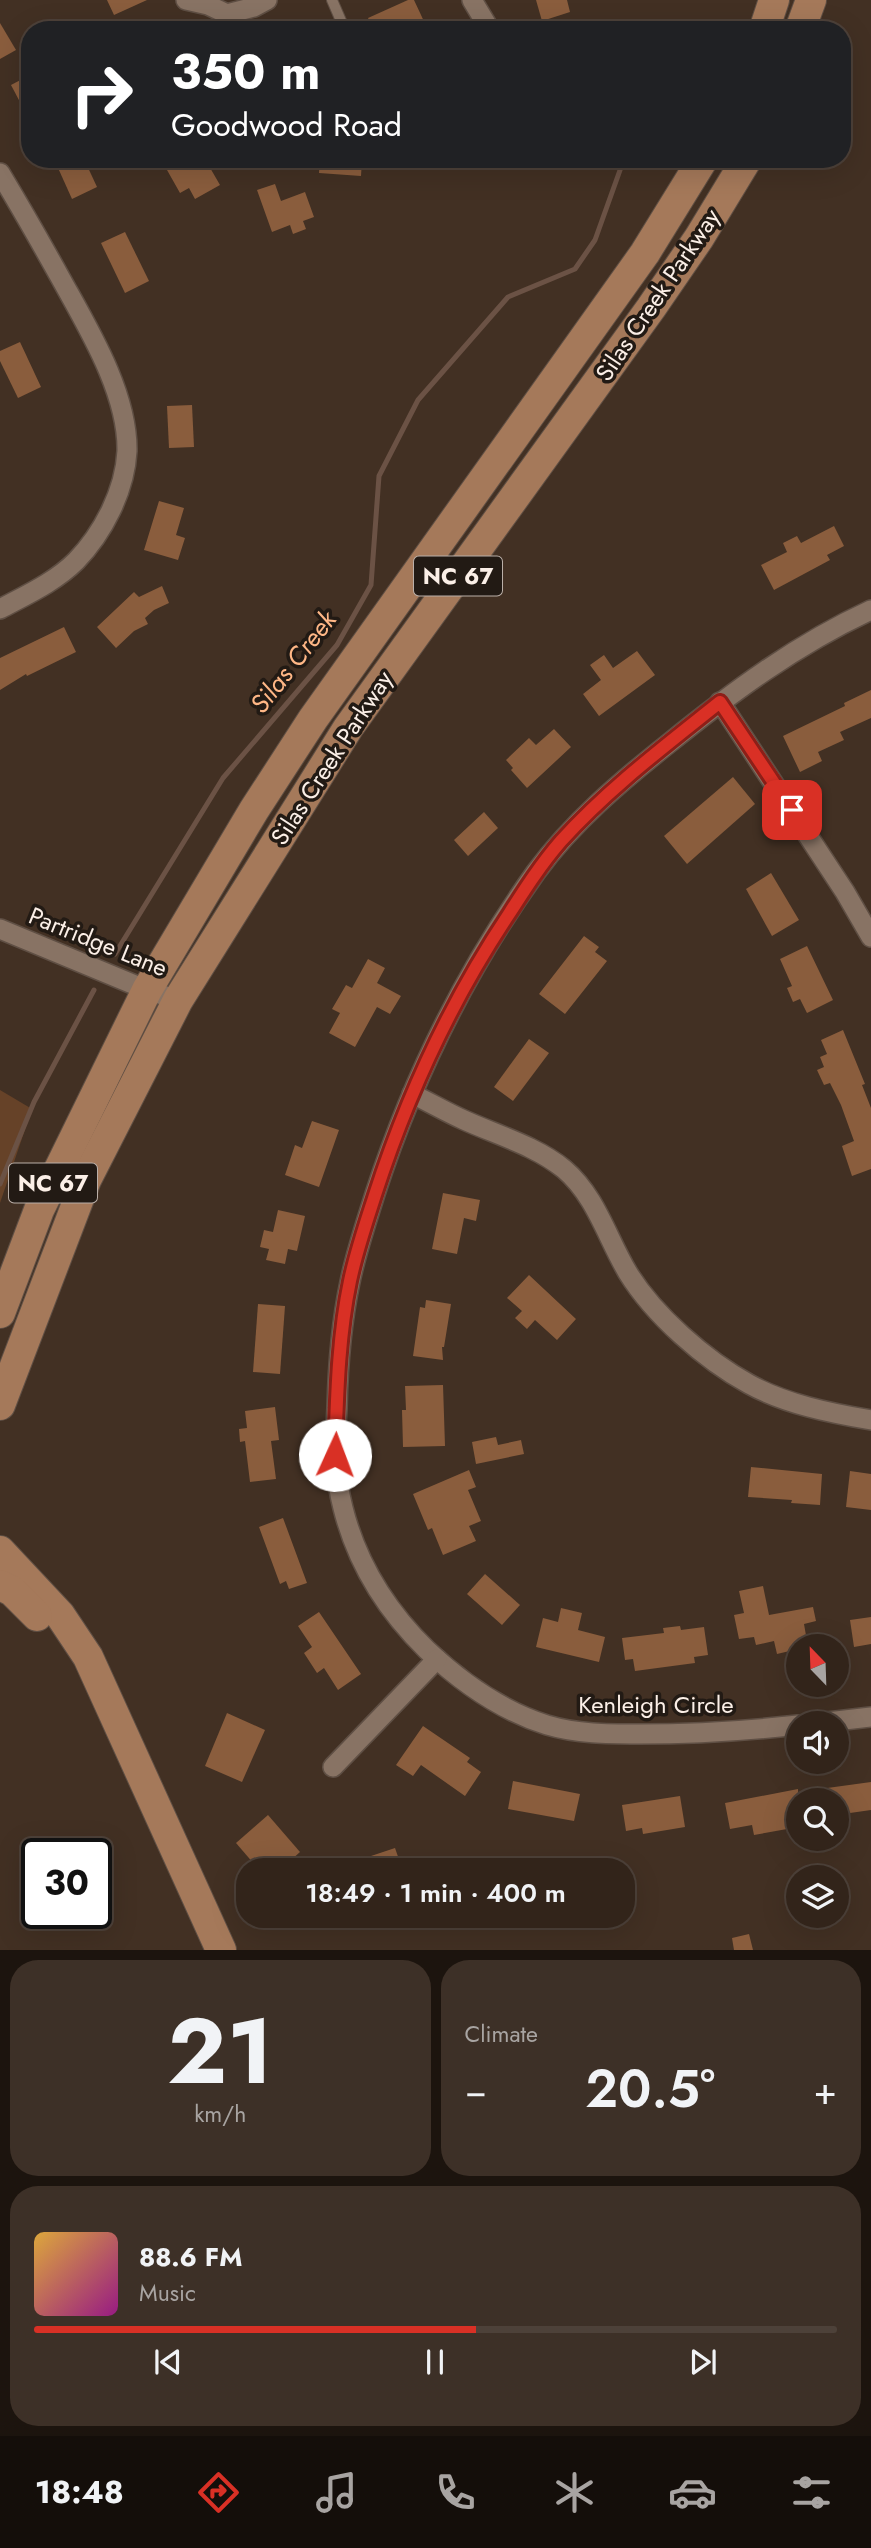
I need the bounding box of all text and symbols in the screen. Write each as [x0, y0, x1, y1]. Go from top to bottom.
text: 350 m [171, 37, 320, 107]
icon: right [56, 49, 147, 140]
text: Goodwood Road [171, 102, 402, 148]
street label: Silas Creek Parkway [587, 201, 729, 388]
road number: NC 67 [414, 556, 502, 596]
water label: Silas Creek [241, 601, 346, 721]
street label: Silas Creek Parkway [262, 663, 401, 852]
pin [762, 780, 822, 840]
icon: arrive [773, 791, 811, 829]
street label: Partridge Lane [24, 898, 173, 985]
road number: NC 67 [9, 1164, 97, 1202]
position arrow [298, 1418, 372, 1492]
north arrow [786, 1634, 849, 1698]
map controls [786, 1634, 849, 1928]
street label: Kenleigh Circle [578, 1687, 734, 1722]
button: sound [786, 1711, 849, 1774]
button: search [786, 1788, 849, 1851]
speed limit sign: 30 [21, 1838, 112, 1929]
button: layers [786, 1865, 849, 1928]
text: 18:49 · 1 min · 400 m [305, 1874, 566, 1912]
text: 21 [167, 1986, 273, 2117]
text: Climate [465, 2017, 538, 2051]
text: 20.5° [585, 2051, 715, 2127]
text: − [465, 2063, 487, 2118]
text: + [814, 2063, 837, 2118]
text: km/h [194, 2097, 246, 2131]
text: 88.6 FM [139, 2238, 242, 2276]
text: Music [139, 2276, 196, 2310]
icon: previous [149, 2343, 187, 2381]
icon: pause [416, 2343, 454, 2381]
icon: next [684, 2343, 722, 2381]
icon: directions [194, 2468, 243, 2517]
icon: music [312, 2468, 361, 2517]
icon: phone [431, 2468, 480, 2517]
icon: climate [550, 2468, 599, 2517]
icon: car [668, 2468, 717, 2517]
icon: filters [787, 2468, 836, 2517]
text: 18:48 [35, 2469, 124, 2515]

